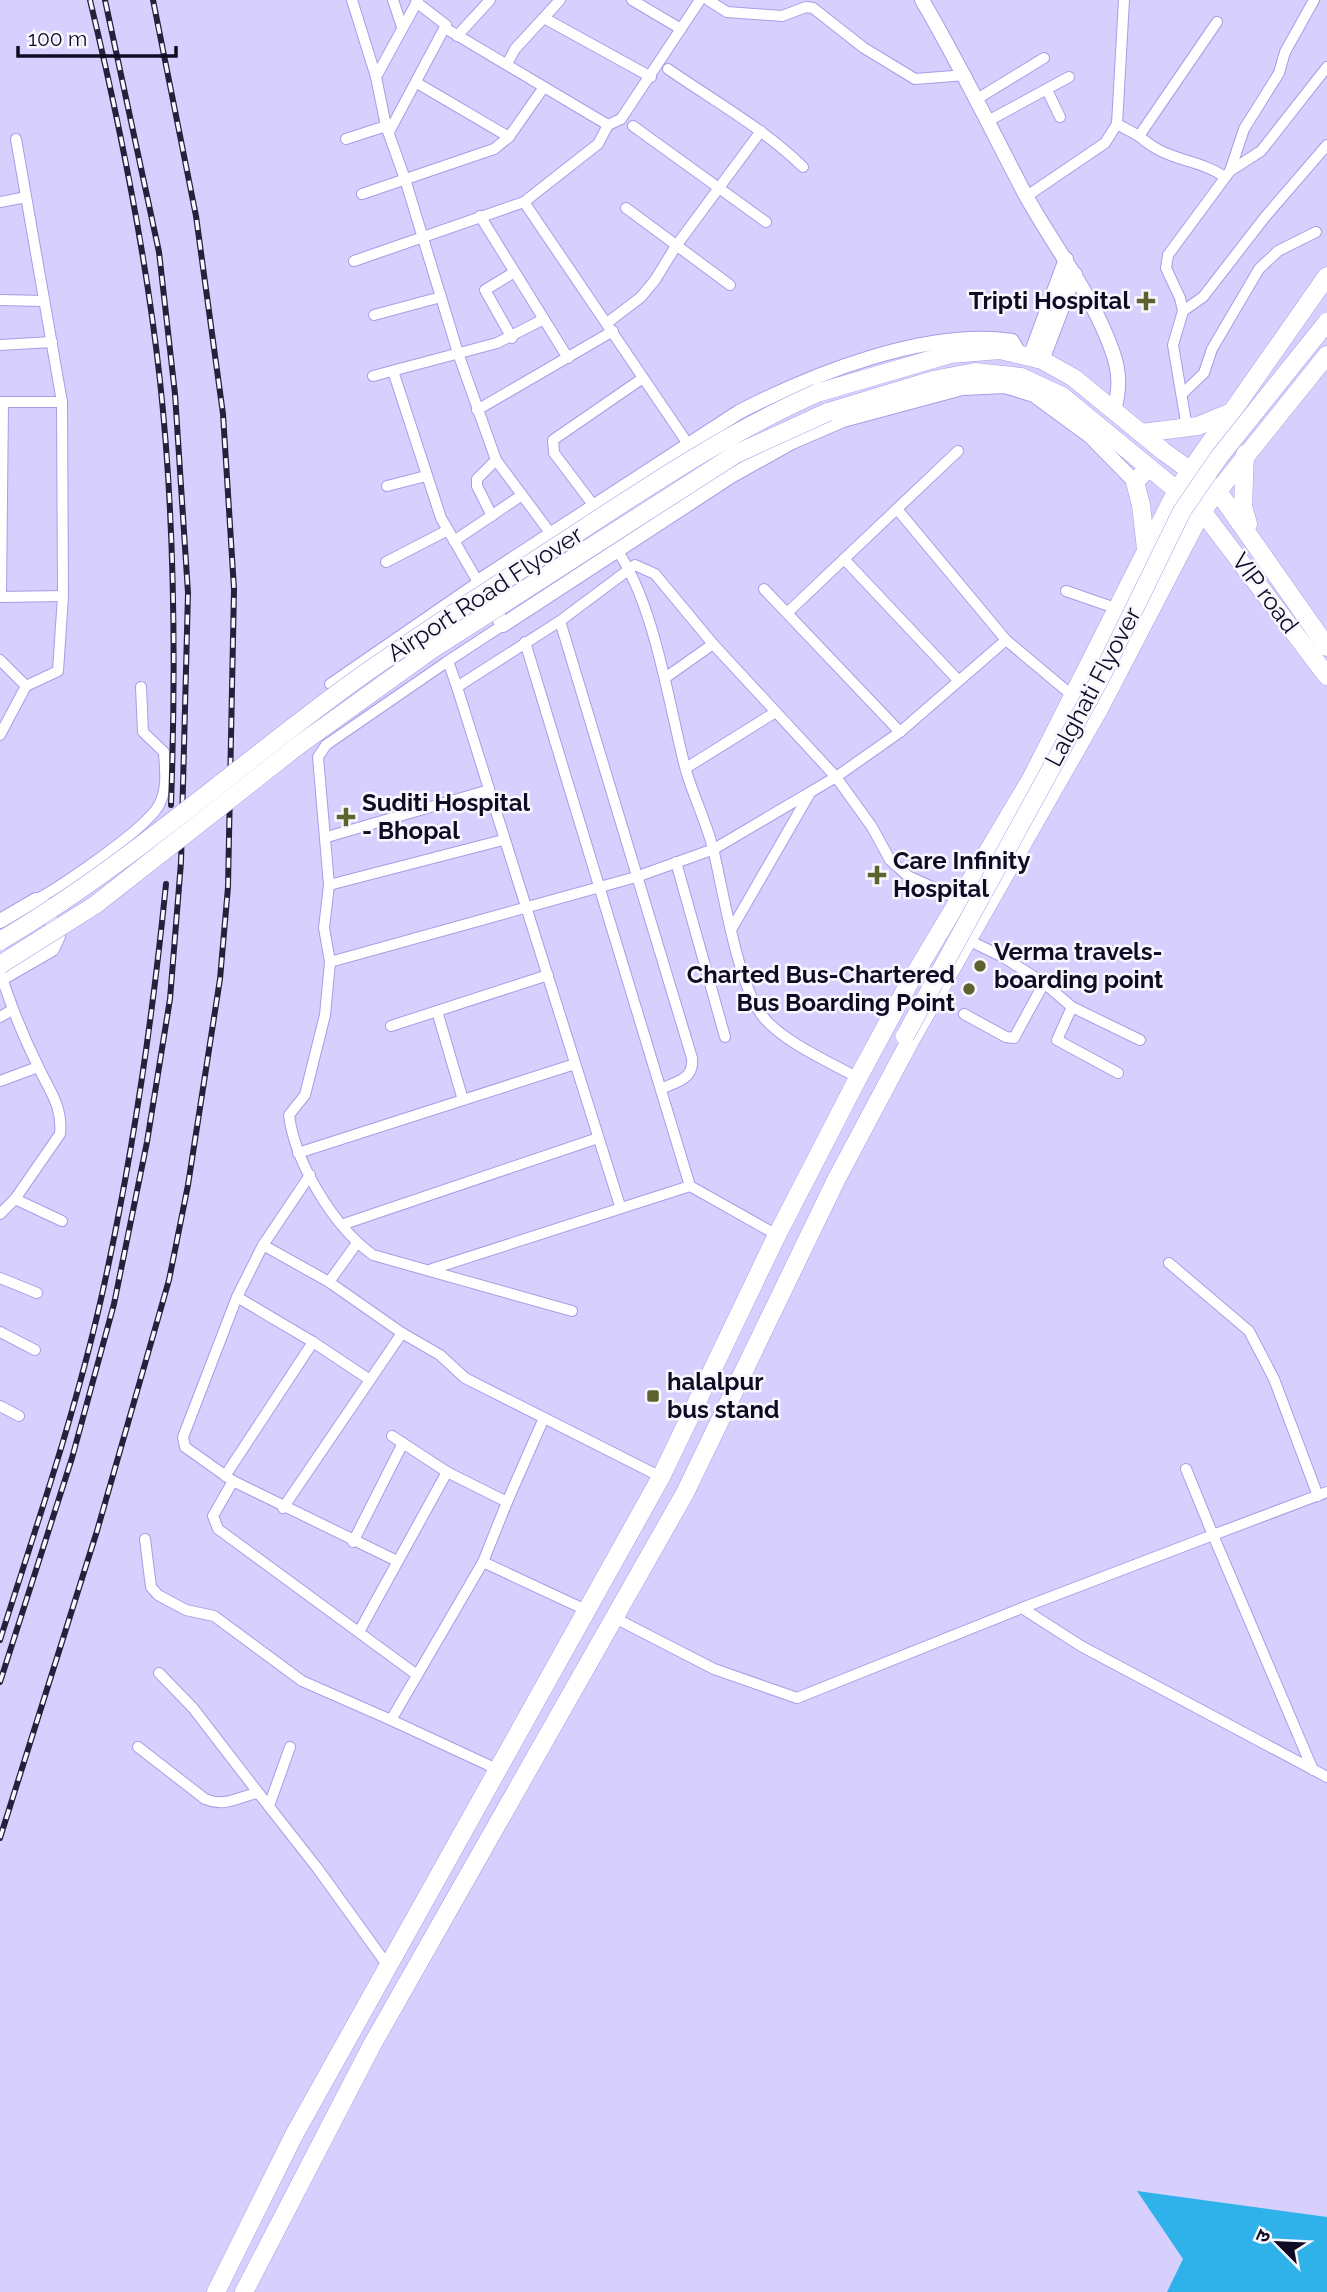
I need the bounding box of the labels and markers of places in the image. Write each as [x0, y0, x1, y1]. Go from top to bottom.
place label: Tripti Hospital [969, 286, 1130, 315]
marker: Tripti Hospital [1136, 291, 1156, 311]
place label: Suditi Hospital - Bhopal [362, 788, 531, 845]
marker: Suditi Hospital - Bhopal [336, 807, 356, 827]
place label: Care Infinity Hospital [893, 846, 1030, 903]
marker: Care Infinity Hospital [867, 865, 887, 885]
place label: Verma travels- boarding point [994, 937, 1163, 994]
marker: Verma travels- boarding point [972, 958, 988, 974]
place label: Charted Bus-Chartered Bus Boarding Point [687, 960, 955, 1017]
marker: Charted Bus-Chartered Bus Boarding Point [961, 981, 977, 997]
place label: halalpur bus stand [667, 1367, 779, 1424]
marker: halalpur bus stand [645, 1388, 661, 1404]

